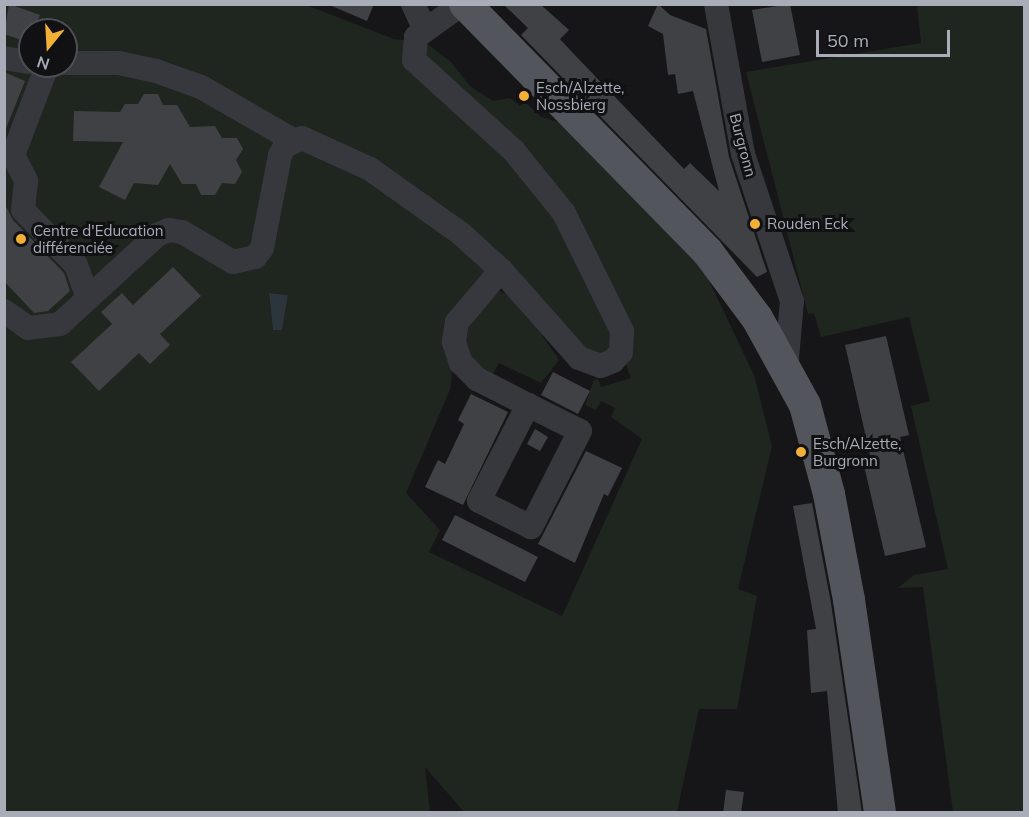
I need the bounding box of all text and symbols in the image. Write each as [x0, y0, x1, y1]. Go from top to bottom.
north arrow [18, 18, 78, 78]
scale bar [819, 18, 952, 56]
text: 50 m [827, 29, 869, 52]
text: N [34, 52, 52, 75]
place label: Esch/Alzette, Nossbierg [536, 78, 625, 113]
marker: Esch/Alzette, Nossbierg [517, 89, 531, 103]
street label: Burgronn [726, 111, 760, 179]
place label: Rouden Eck [767, 215, 848, 233]
marker: Rouden Eck [748, 217, 762, 231]
place label: Centre d'Education différenciée [33, 221, 164, 256]
marker: Centre d'Education différenciée [14, 232, 28, 246]
place label: Esch/Alzette, Burgronn [813, 434, 902, 469]
marker: Esch/Alzette, Burgronn [794, 445, 808, 459]

